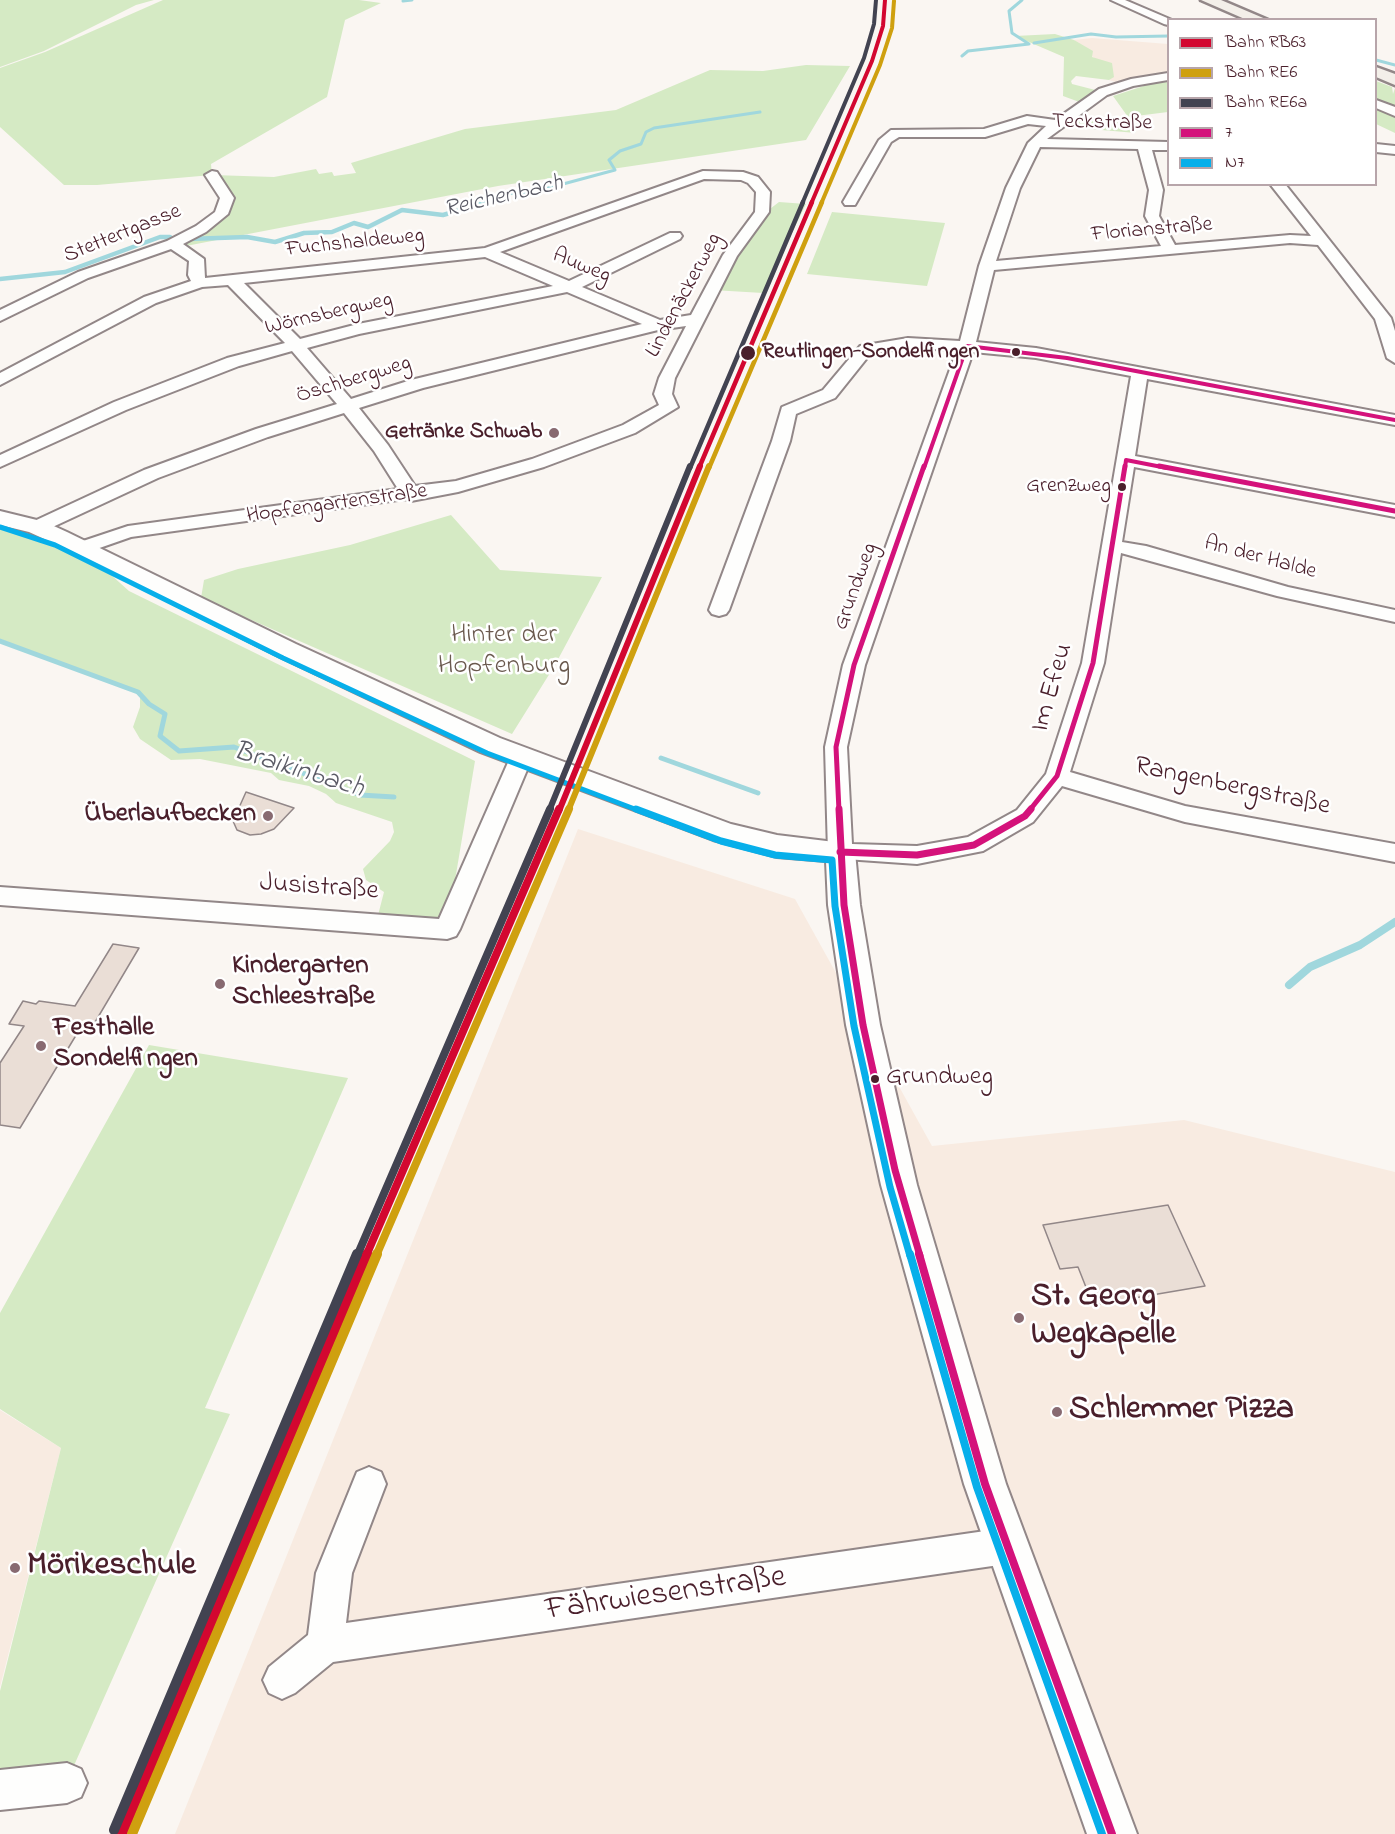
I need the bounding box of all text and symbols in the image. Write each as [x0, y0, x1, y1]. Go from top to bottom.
legend [1167, 18, 1377, 186]
text: Bahn RB63 [1225, 30, 1306, 56]
text: Bahn RE6 [1225, 60, 1298, 86]
text: Bahn RE6a [1225, 90, 1307, 116]
street label: Teckstraße [1052, 110, 1152, 138]
text: 7 [1225, 120, 1232, 146]
text: N7 [1225, 150, 1245, 176]
water label: Reichenbach [442, 170, 566, 226]
street label: Stettertgasse [60, 199, 186, 271]
street label: Florianstraße [1090, 213, 1214, 249]
street label: Fuchshaldeweg [284, 224, 426, 264]
street label: Lindenäckerweg [641, 229, 729, 363]
street label: Auweg [548, 243, 614, 291]
street label: Wörnsbergweg [263, 288, 395, 342]
place label: Reutlingen-Sondelfingen [762, 340, 979, 366]
marker: Reutlingen-Sondelfingen [739, 344, 757, 362]
unlabelled marker [1010, 346, 1022, 358]
street label: Öschbergweg [294, 351, 414, 411]
place label: Getränke Schwab [385, 420, 542, 446]
marker: Getränke Schwab [547, 426, 561, 440]
place label: Grenzweg [1026, 474, 1111, 500]
street label: Hopfengartenstraße [245, 479, 429, 531]
marker: Grenzweg [1116, 481, 1128, 493]
street label: An der Halde [1201, 531, 1319, 587]
street label: Grundweg [829, 540, 885, 634]
park label: Hinter der Hopfenburg [438, 621, 570, 684]
street label: Im Efeu [1026, 640, 1082, 736]
water label: Braikinbach [229, 736, 367, 808]
street label: Rangenbergstraße [1131, 751, 1333, 825]
place label: Überlaufbecken [84, 800, 256, 832]
marker: Überlaufbecken [261, 809, 275, 823]
street label: Jusistraße [258, 869, 380, 909]
place label: Kindergarten Schleestraße [232, 952, 375, 1015]
marker: Kindergarten Schleestraße [213, 977, 227, 991]
place label: Festhalle Sondelfingen [53, 1014, 198, 1077]
marker: Festhalle Sondelfingen [34, 1039, 48, 1053]
place label: Grundweg [886, 1063, 993, 1095]
marker: Grundweg [869, 1073, 881, 1085]
place label: St. Georg Wegkapelle [1031, 1279, 1176, 1357]
marker: St. Georg Wegkapelle [1012, 1311, 1026, 1325]
place label: Schlemmer Pizza [1069, 1392, 1294, 1432]
marker: Schlemmer Pizza [1050, 1405, 1064, 1419]
place label: Mörikeschule [27, 1548, 196, 1588]
street label: Fährwiesenstraße [543, 1560, 789, 1632]
marker: Mörikeschule [8, 1561, 22, 1575]

